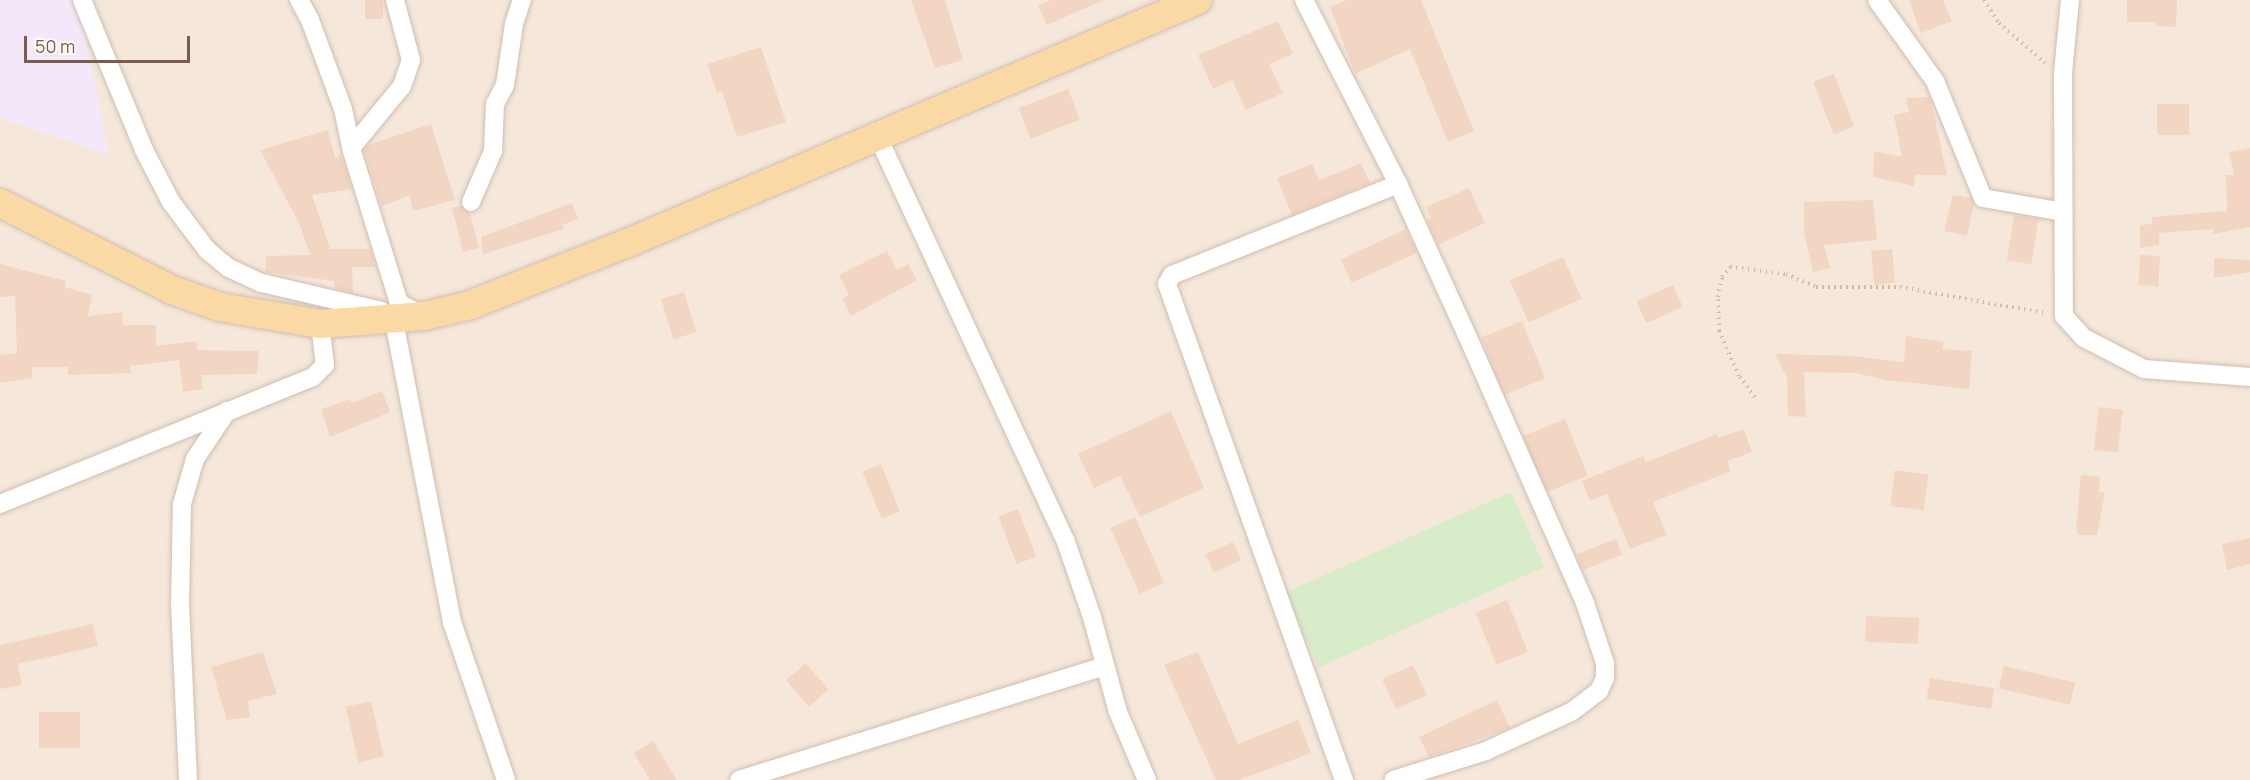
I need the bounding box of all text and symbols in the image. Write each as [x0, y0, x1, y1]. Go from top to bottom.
scale bar [27, 24, 194, 62]
text: 50 m [35, 34, 75, 58]

